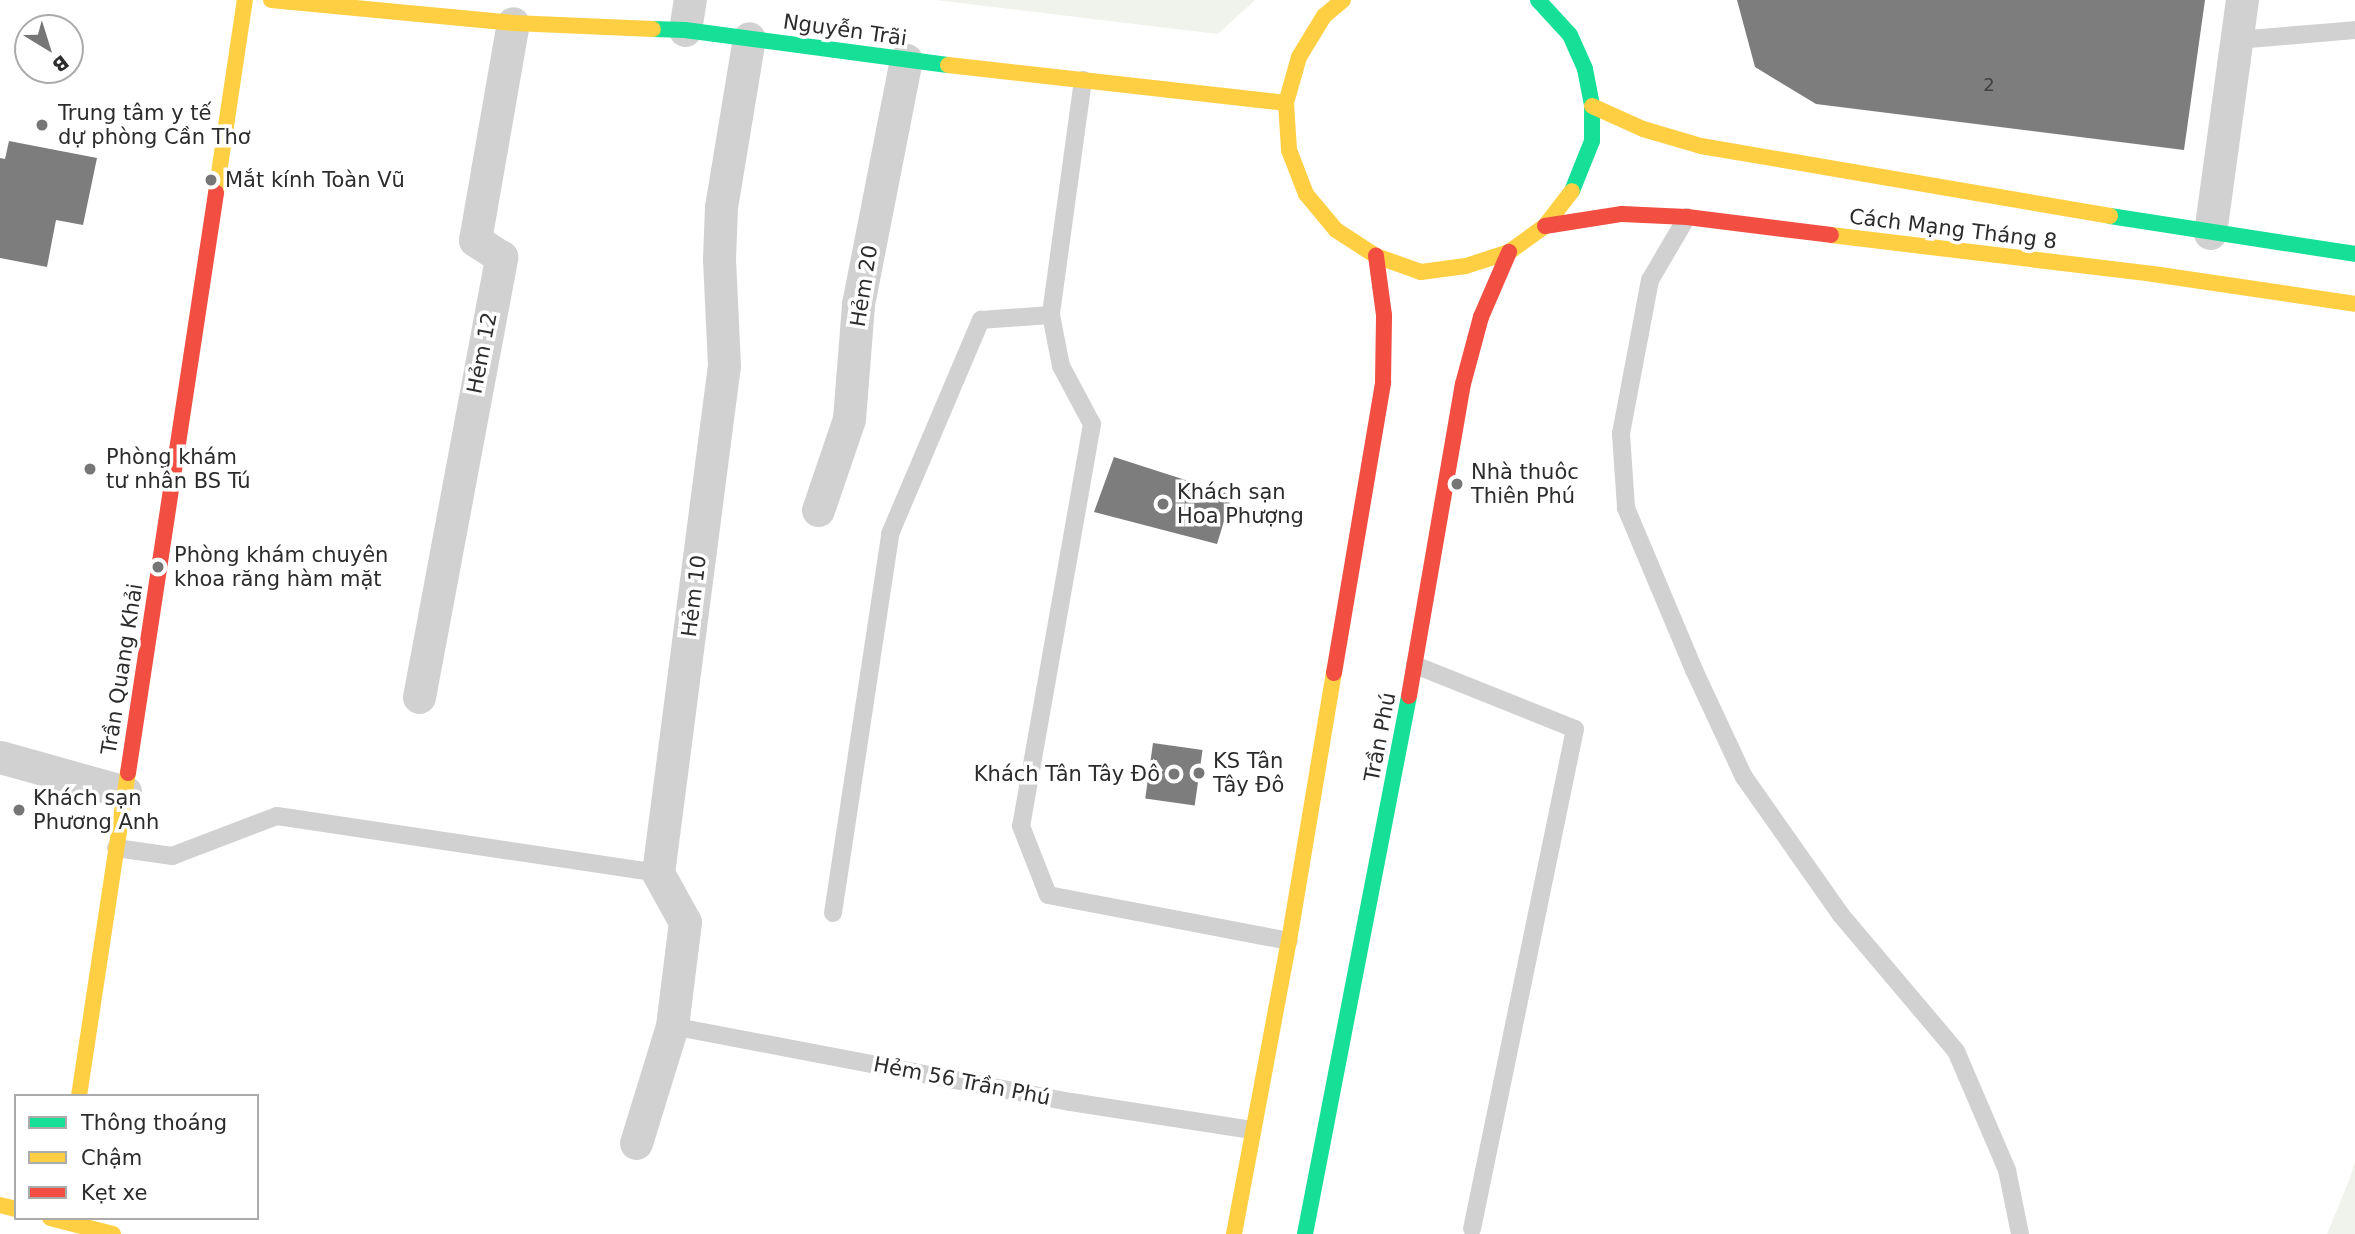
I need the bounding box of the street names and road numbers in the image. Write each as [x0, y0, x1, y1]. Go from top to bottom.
street label: Nguyễn Trãi [781, 9, 909, 51]
street label: Cách Mạng Tháng 8 [1848, 204, 2058, 254]
street label: Hẻm 20 [845, 243, 883, 329]
street label: Hẻm 12 [462, 310, 502, 396]
street label: Hẻm 10 [676, 553, 712, 639]
street label: Trần Quang Khải [96, 582, 148, 756]
street label: Trần Phú [1359, 690, 1401, 784]
street label: Hẻm 56 Trần Phú [871, 1051, 1053, 1111]

